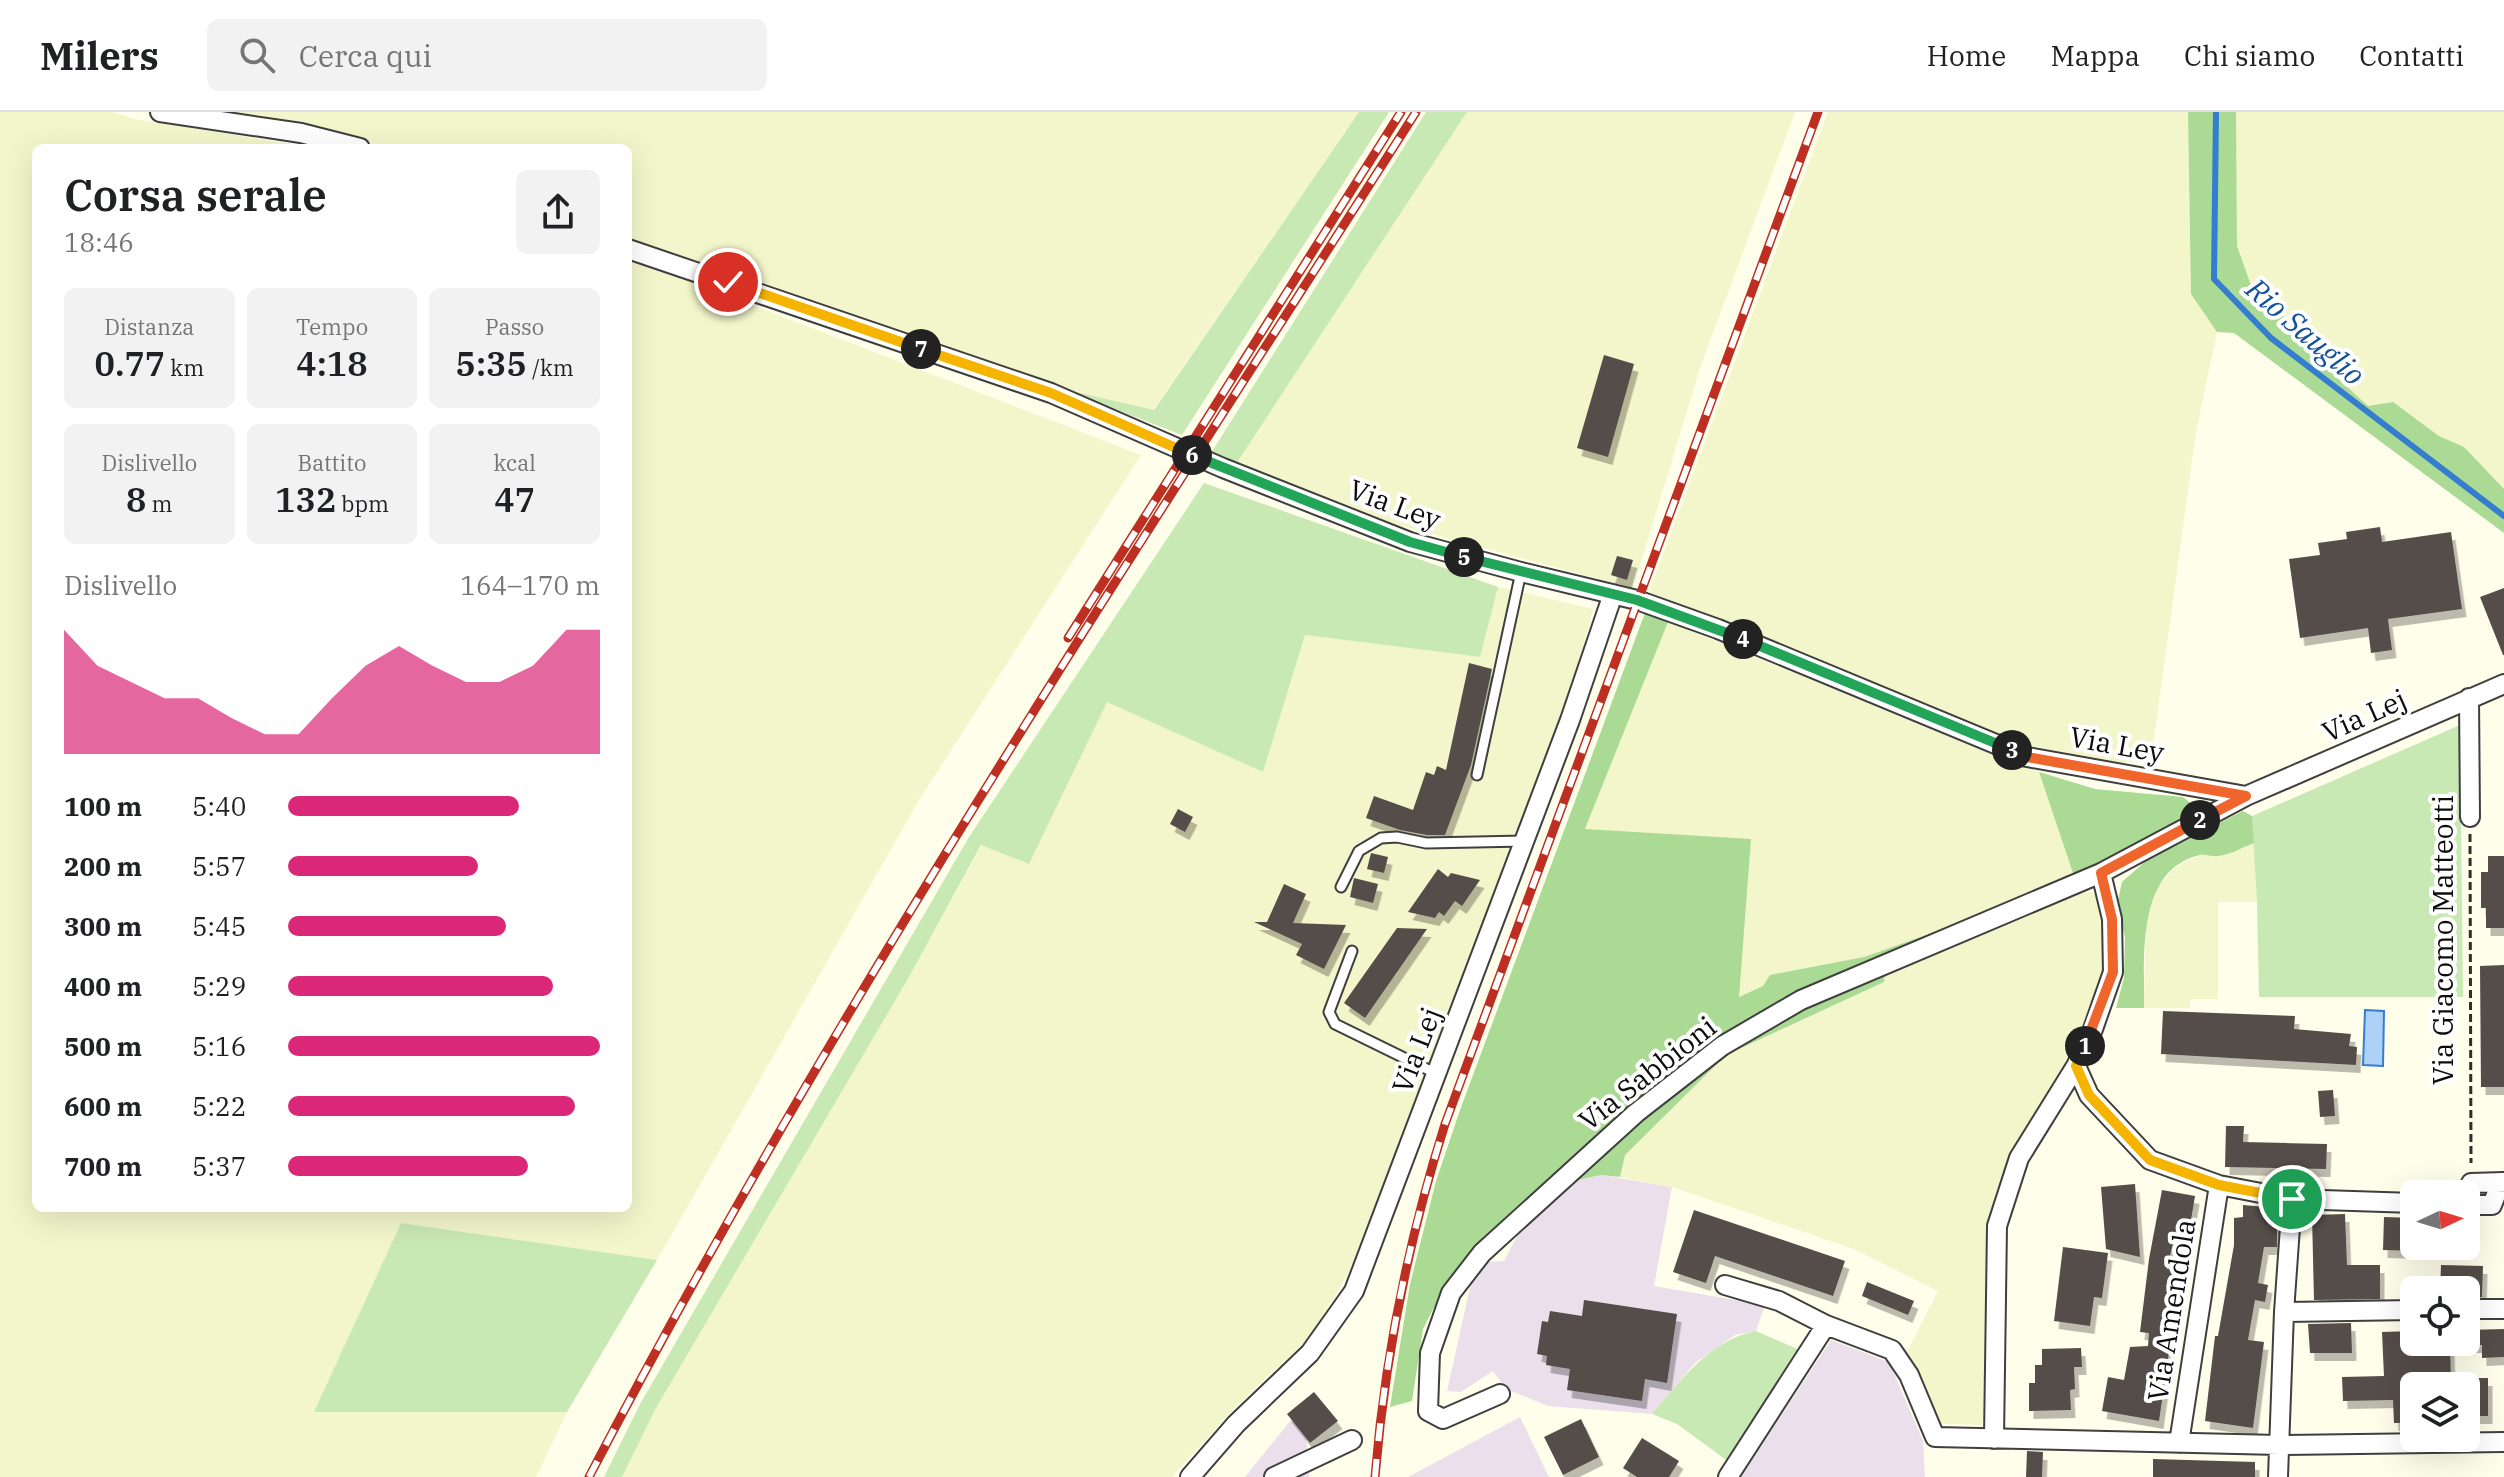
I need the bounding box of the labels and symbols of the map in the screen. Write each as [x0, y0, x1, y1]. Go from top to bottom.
pin [694, 248, 762, 316]
water label: Rio Sauglio [2238, 268, 2373, 393]
pin: 7 [901, 329, 941, 369]
pin: 6 [1172, 435, 1212, 475]
street label: Via Ley [1344, 470, 1446, 538]
pin: 5 [1444, 537, 1484, 577]
pin: 4 [1723, 619, 1763, 659]
street label: Via Lej [2316, 680, 2412, 750]
street label: Via Ley [2067, 718, 2167, 770]
pin: 3 [1992, 730, 2032, 770]
street label: Via Giacomo Matteotti [2424, 795, 2461, 1085]
pin: 2 [2180, 800, 2220, 840]
street label: Via Lej [1383, 1002, 1449, 1098]
street label: Via Sabbioni [1571, 1008, 1723, 1138]
pin: 1 [2065, 1026, 2105, 1066]
pin [2258, 1165, 2326, 1233]
north arrow [2400, 1180, 2480, 1260]
street label: Via Amendola [2138, 1216, 2204, 1404]

